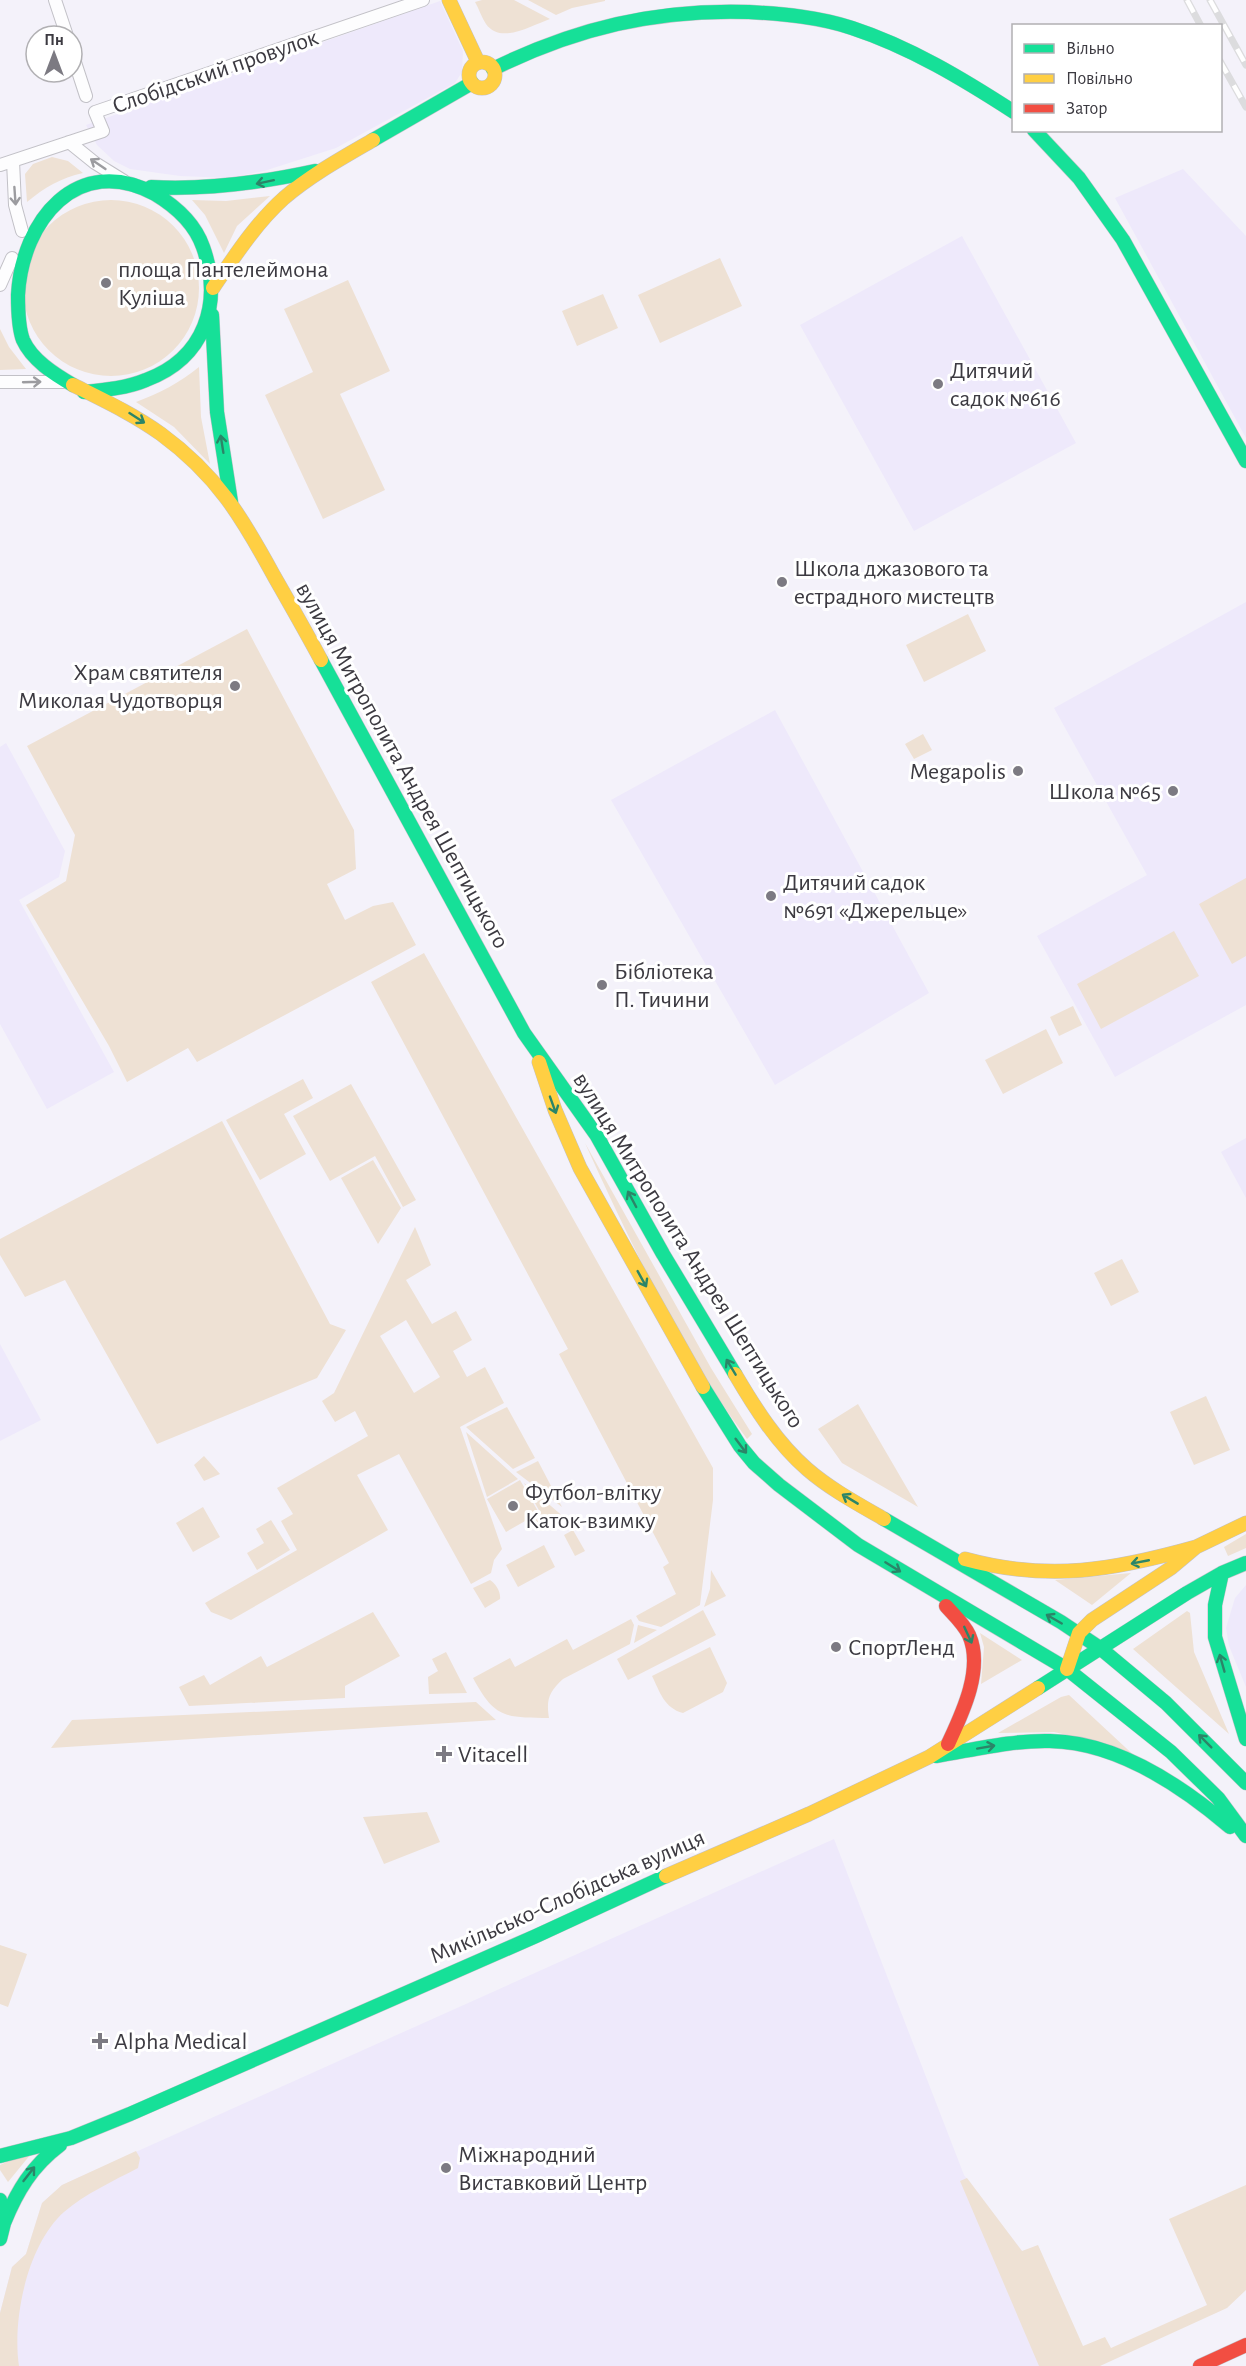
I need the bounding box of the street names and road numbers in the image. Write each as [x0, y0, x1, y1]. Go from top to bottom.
street label: Слобідський провулок [109, 25, 321, 118]
street label: вулиця Митрополита Андрея Шептицького [291, 578, 513, 953]
street label: вулиця Митрополита Андрея Шептицького [568, 1068, 808, 1433]
street label: Микільсько-Слобідська вулиця [426, 1825, 708, 1968]

